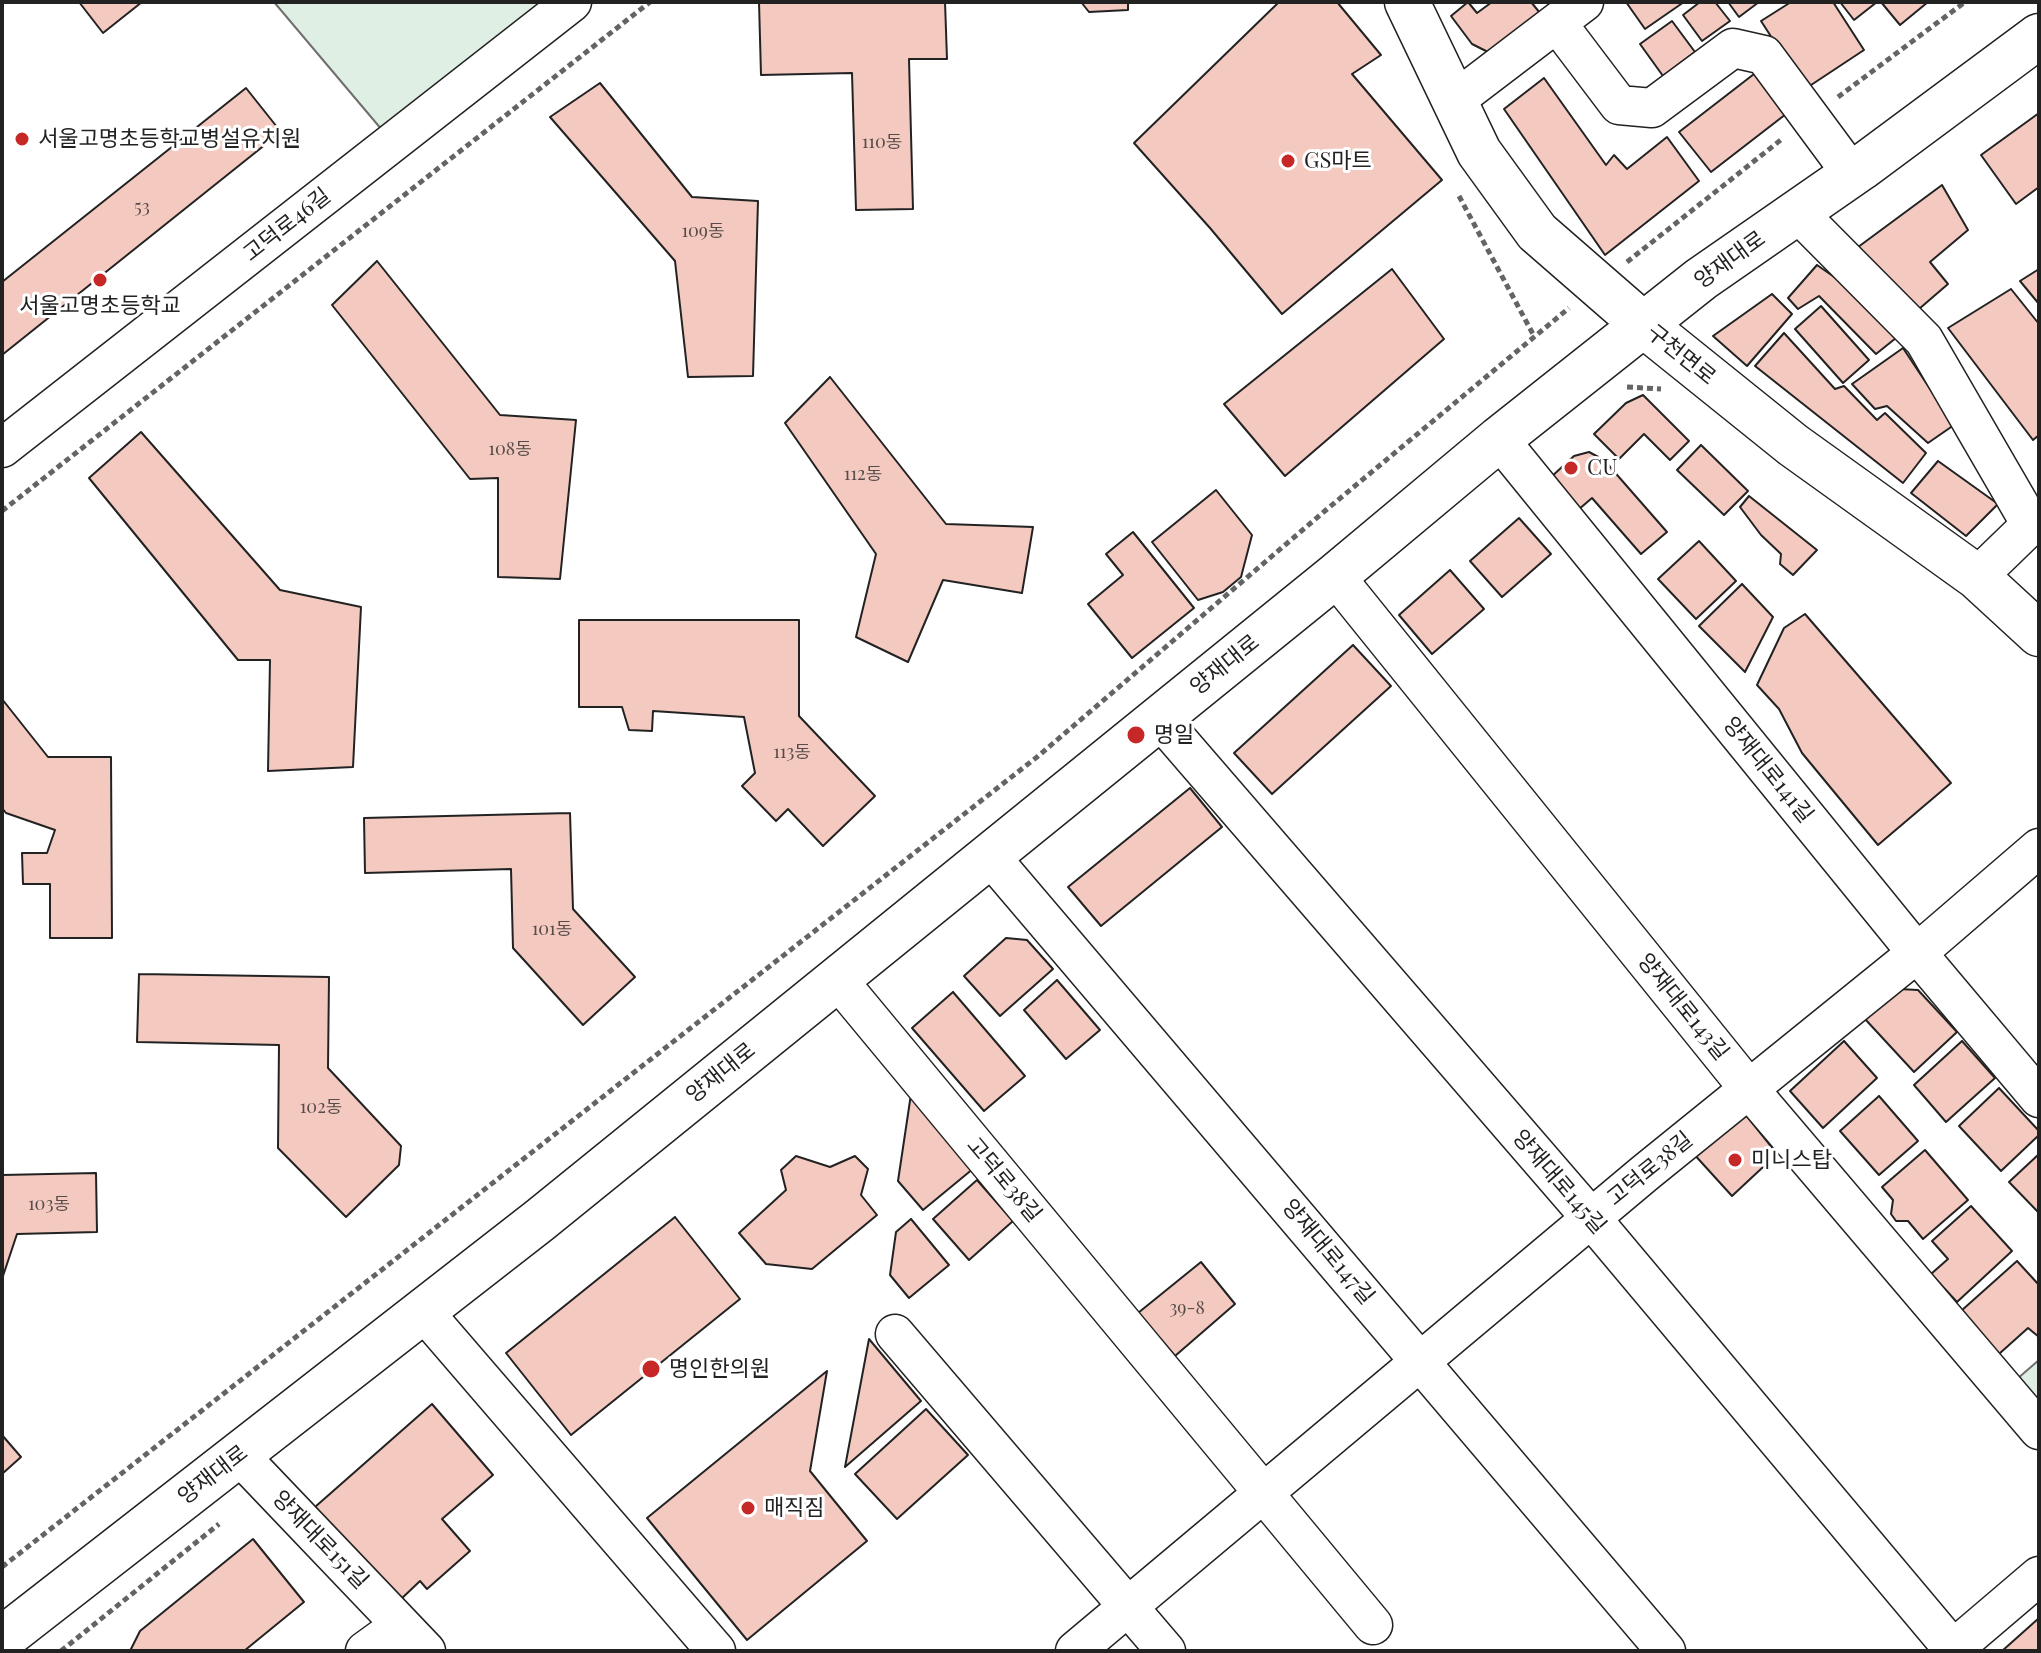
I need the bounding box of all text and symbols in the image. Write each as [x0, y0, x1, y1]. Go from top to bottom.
place label: 서울고명초등학교병설유치원 [38, 126, 301, 152]
marker: 서울고명초등학교병설유치원 [13, 130, 31, 148]
house number: 110동 [862, 131, 902, 153]
place label: GS마트 [1304, 148, 1372, 174]
marker: GS마트 [1279, 152, 1297, 170]
street label: 고덕로46길 [238, 183, 336, 267]
house number: 53 [134, 196, 150, 218]
house number: 109동 [681, 220, 725, 242]
street label: 양재대로 [1689, 226, 1771, 294]
marker: 서울고명초등학교 [91, 271, 109, 289]
place label: 서울고명초등학교 [19, 293, 181, 319]
street label: 구천면로 [1641, 319, 1721, 391]
house number: 108동 [488, 438, 532, 460]
place label: CU [1587, 455, 1617, 481]
marker: CU [1562, 459, 1580, 477]
house number: 112동 [844, 463, 882, 485]
street label: 양재대로 [1185, 629, 1265, 701]
street label: 양재대로141길 [1717, 712, 1819, 828]
place label: 명일 [1154, 722, 1194, 748]
marker: 명일 [1125, 724, 1147, 746]
house number: 113동 [773, 741, 811, 763]
house number: 101동 [532, 918, 572, 940]
street label: 양재대로143길 [1632, 948, 1734, 1066]
street label: 양재대로 [681, 1037, 761, 1109]
house number: 102동 [300, 1096, 342, 1118]
street label: 양재대로145길 [1507, 1125, 1611, 1239]
street label: 고덕로38길 [1602, 1127, 1698, 1211]
street label: 고덕로38길 [961, 1132, 1047, 1228]
place label: 미니스탑 [1751, 1147, 1832, 1173]
marker: 미니스탑 [1726, 1151, 1744, 1169]
house number: 103동 [28, 1193, 70, 1215]
street label: 양재대로147길 [1276, 1194, 1380, 1310]
house number: 39-8 [1169, 1297, 1205, 1319]
place label: 명인한의원 [669, 1356, 770, 1382]
marker: 명인한의원 [640, 1358, 662, 1380]
street label: 양재대로 [173, 1440, 253, 1510]
street label: 양재대로151길 [267, 1485, 373, 1595]
place label: 매직짐 [764, 1495, 825, 1521]
marker: 매직짐 [739, 1499, 757, 1517]

